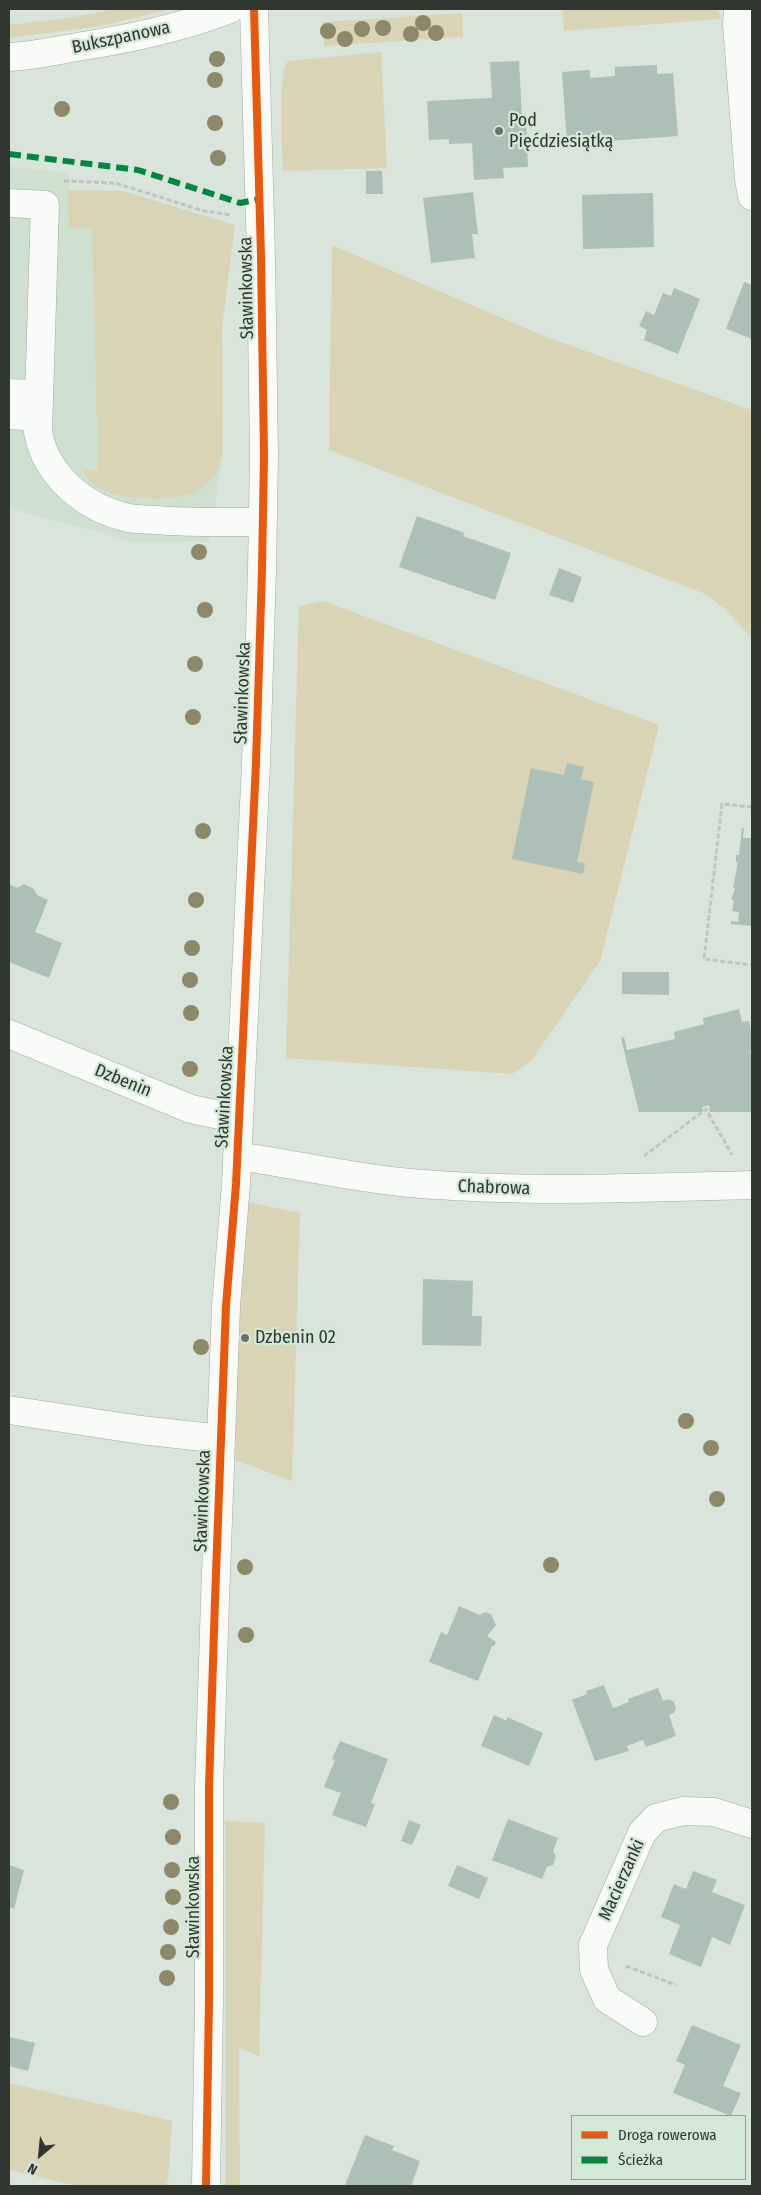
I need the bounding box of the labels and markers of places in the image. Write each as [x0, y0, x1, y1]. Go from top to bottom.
place label: Pod Pięćdziesiątką [509, 110, 613, 152]
marker: Pod Pięćdziesiątką [493, 125, 505, 137]
place label: Dzbenin 02 [255, 1327, 336, 1349]
marker: Dzbenin 02 [239, 1332, 251, 1344]

